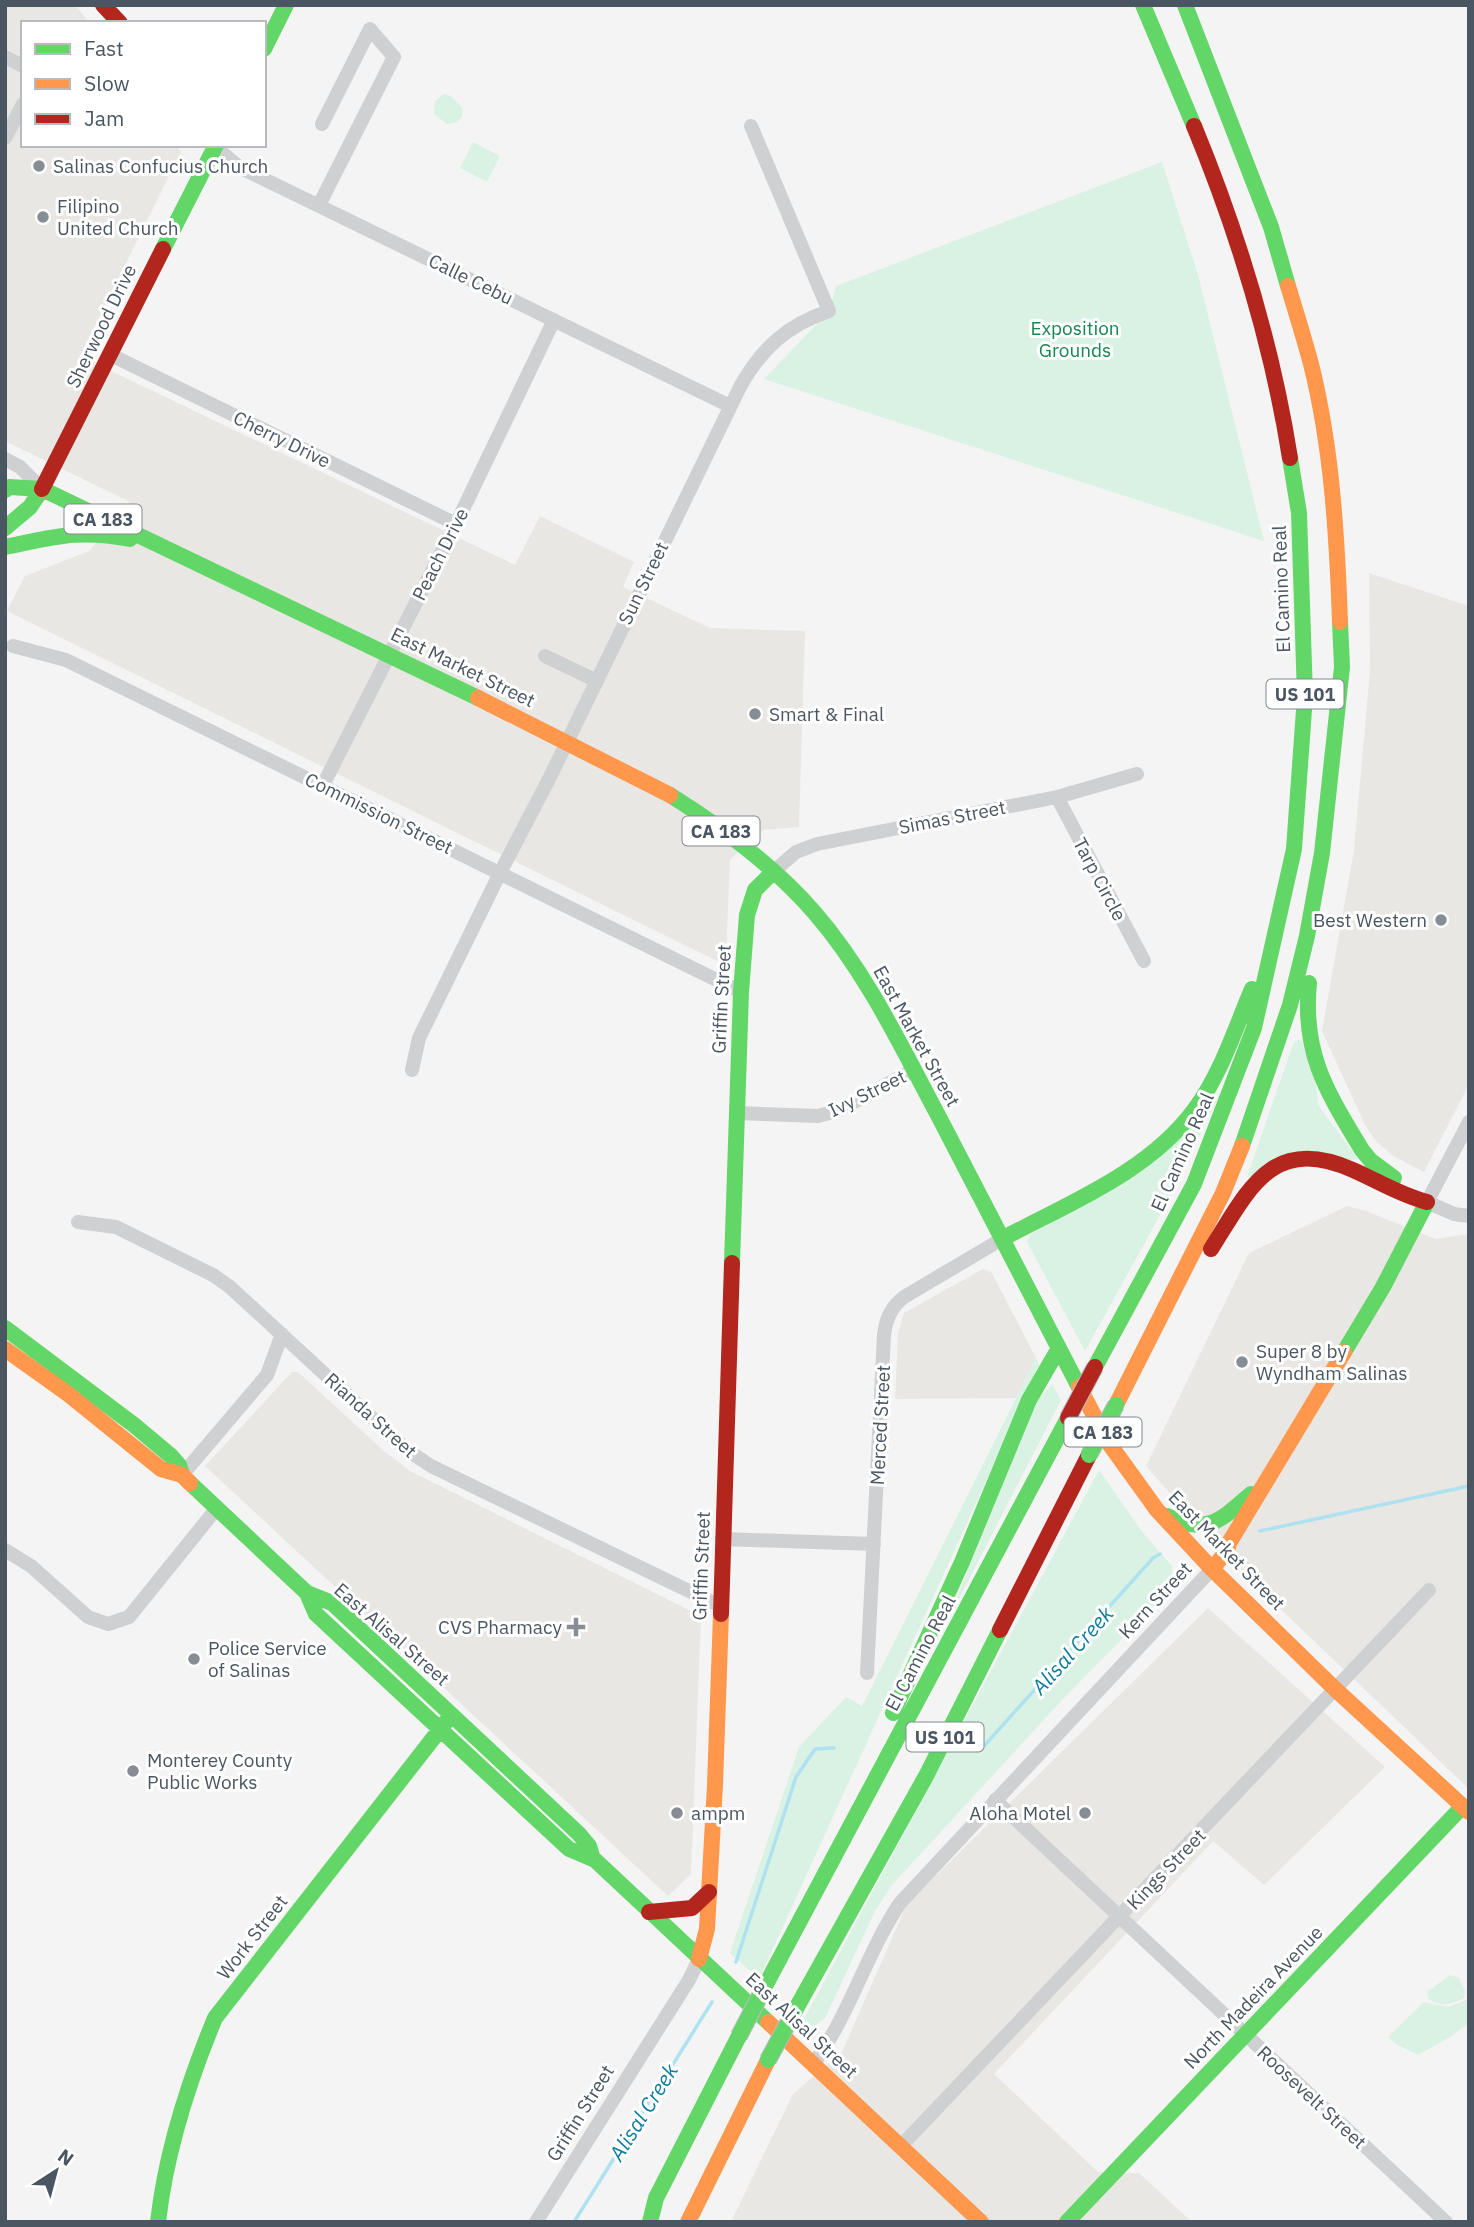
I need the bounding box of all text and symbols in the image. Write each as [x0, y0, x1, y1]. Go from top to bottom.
legend [21, 21, 266, 147]
text: Fast [84, 34, 124, 62]
text: Slow [84, 69, 130, 97]
text: Jam [84, 104, 124, 132]
place label: Salinas Confucius Church [53, 154, 268, 178]
marker: Salinas Confucius Church [31, 158, 47, 174]
place label: Filipino United Church [57, 194, 179, 240]
marker: Filipino United Church [35, 209, 51, 225]
street label: Calle Cebu [425, 248, 517, 310]
street label: Sherwood Drive [61, 260, 141, 392]
park label: Exposition Grounds [1030, 316, 1120, 362]
street label: Cherry Drive [229, 405, 335, 473]
road number: CA 183 [64, 504, 142, 534]
street label: Peach Drive [406, 504, 474, 604]
street label: El Camino Real [1267, 525, 1295, 653]
street label: Sun Street [613, 538, 673, 628]
street label: East Market Street [387, 622, 539, 712]
road number: US 101 [1266, 680, 1344, 708]
place label: Smart & Final [769, 702, 884, 726]
marker: Smart & Final [747, 706, 763, 722]
street label: Commission Street [301, 767, 457, 859]
street label: Simas Street [897, 795, 1007, 839]
road number: CA 183 [682, 816, 760, 846]
street label: Tarp Circle [1068, 833, 1132, 925]
place label: Best Western [1313, 908, 1427, 932]
marker: Best Western [1433, 912, 1449, 928]
street label: Griffin Street [706, 944, 736, 1054]
street label: East Market Street [868, 961, 966, 1111]
street label: Ivy Street [824, 1064, 910, 1122]
street label: El Camino Real [1145, 1089, 1219, 1215]
place label: Super 8 by Wyndham Salinas [1256, 1339, 1408, 1385]
marker: Super 8 by Wyndham Salinas [1234, 1354, 1250, 1370]
street label: Merced Street [865, 1364, 895, 1486]
street label: Rianda Street [320, 1367, 422, 1463]
road number: CA 183 [1064, 1418, 1142, 1447]
street label: East Market Street [1164, 1485, 1290, 1615]
street label: Griffin Street [687, 1511, 715, 1621]
street label: Kern Street [1113, 1557, 1197, 1643]
street label: East Alisal Street [329, 1577, 455, 1691]
street label: El Camino Real [879, 1591, 961, 1715]
water label: Alisal Creek [1024, 1599, 1120, 1701]
place label: CVS Pharmacy [438, 1615, 563, 1639]
marker: CVS Pharmacy [568, 1619, 584, 1635]
place label: Police Service of Salinas [208, 1636, 327, 1682]
marker: Police Service of Salinas [186, 1651, 202, 1667]
road number: US 101 [906, 1722, 984, 1752]
place label: Monterey County Public Works [147, 1748, 293, 1794]
marker: Monterey County Public Works [125, 1763, 141, 1779]
place label: ampm [691, 1801, 745, 1825]
place label: Aloha Motel [969, 1801, 1071, 1825]
marker: ampm [669, 1805, 685, 1821]
marker: Aloha Motel [1077, 1805, 1093, 1821]
street label: Kings Street [1121, 1823, 1211, 1915]
street label: Work Street [211, 1890, 293, 1984]
street label: North Madeira Avenue [1178, 1920, 1328, 2074]
street label: East Alisal Street [741, 1967, 863, 2083]
street label: Roosevelt Street [1252, 2040, 1372, 2154]
water label: Alisal Creek [602, 2057, 684, 2167]
street label: Griffin Street [541, 2060, 619, 2166]
north arrow [21, 2136, 91, 2206]
text: N [53, 2143, 79, 2171]

